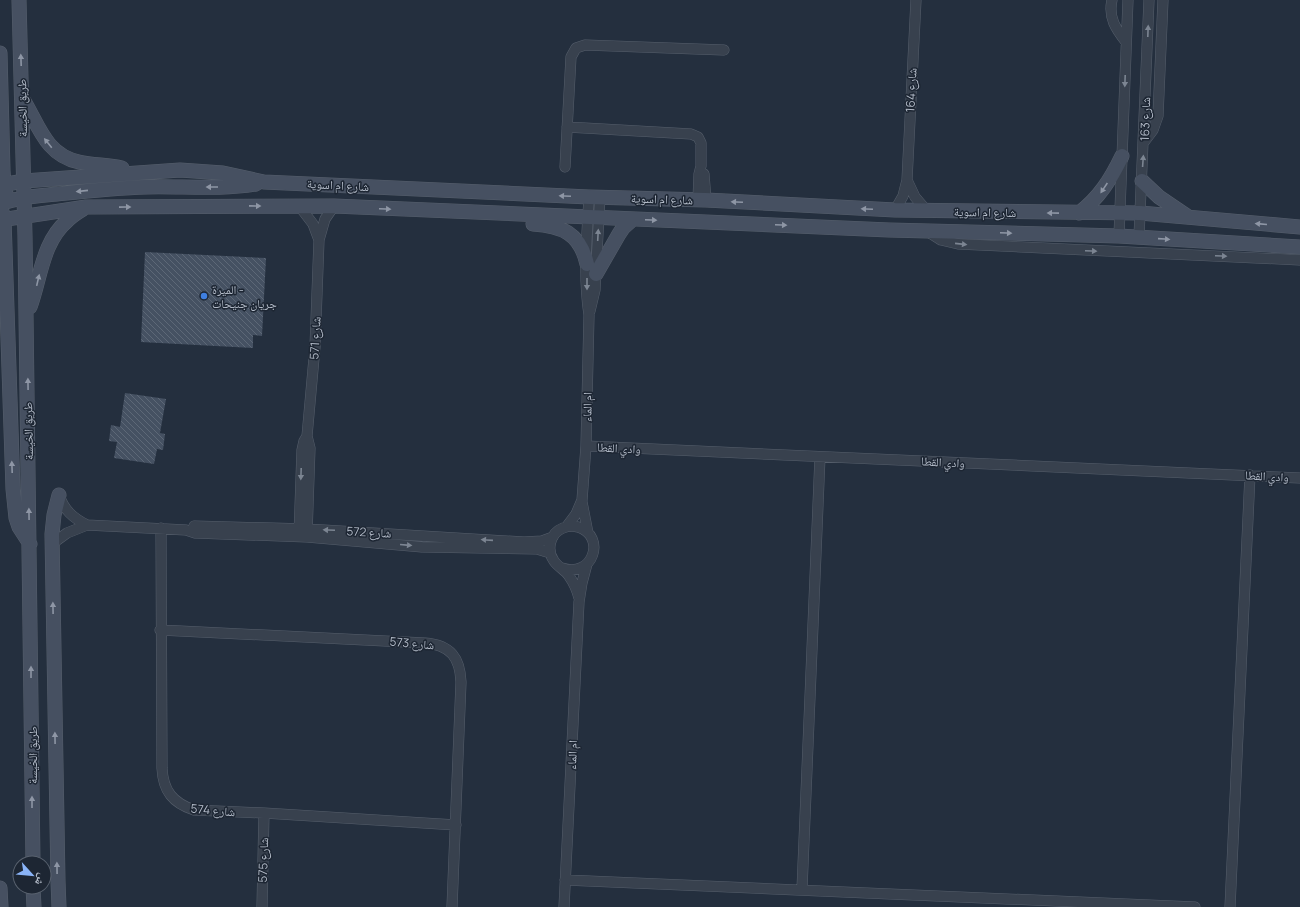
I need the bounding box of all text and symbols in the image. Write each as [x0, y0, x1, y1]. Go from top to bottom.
one-way arrow [1145, 25, 1152, 37]
one-way arrow [18, 53, 24, 66]
street label: شارع 164 [901, 67, 921, 113]
one-way arrow [1121, 75, 1128, 87]
street label: طريق الخيسة [13, 79, 31, 137]
street label: شارع 163 [1136, 97, 1154, 141]
one-way arrow [44, 138, 53, 149]
one-way arrow [1140, 154, 1146, 167]
street label: شارع ام اسوية [306, 175, 370, 195]
one-way arrow [1100, 182, 1108, 193]
one-way arrow [205, 184, 218, 190]
one-way arrow [76, 188, 88, 195]
street label: شارع ام اسوية [631, 189, 694, 209]
one-way arrow [559, 192, 571, 199]
one-way arrow [730, 199, 743, 205]
one-way arrow [249, 203, 262, 209]
street label: شارع ام اسوية [954, 203, 1016, 221]
one-way arrow [119, 204, 132, 210]
one-way arrow [378, 205, 391, 212]
one-way arrow [861, 205, 873, 212]
one-way arrow [1046, 210, 1059, 216]
one-way arrow [645, 217, 658, 223]
one-way arrow [1255, 220, 1267, 227]
one-way arrow [775, 222, 788, 228]
one-way arrow [594, 229, 601, 241]
one-way arrow [1000, 229, 1012, 236]
one-way arrow [1158, 235, 1170, 242]
one-way arrow [955, 241, 967, 247]
one-way arrow [1085, 247, 1097, 254]
one-way arrow [1215, 253, 1228, 259]
one-way arrow [36, 273, 42, 286]
one-way arrow [584, 278, 590, 291]
place label: الميرة - جريان جنيحات [212, 281, 277, 312]
marker: الميرة - جريان جنيحات [199, 291, 209, 301]
street label: شارع 571 [305, 316, 325, 360]
one-way arrow [24, 378, 31, 390]
street label: ام الماء [578, 392, 596, 422]
street label: طريق الخيسة [19, 402, 37, 460]
street label: وادي القطا [597, 438, 641, 460]
street label: وادي القطا [921, 452, 965, 474]
one-way arrow [9, 460, 15, 473]
street label: وادي القطا [1245, 466, 1289, 488]
one-way arrow [298, 468, 304, 481]
one-way arrow [26, 507, 32, 520]
street label: شارع 572 [346, 522, 392, 542]
one-way arrow [322, 527, 335, 533]
one-way arrow [480, 536, 493, 543]
one-way arrow [400, 542, 412, 549]
one-way arrow [50, 601, 56, 614]
street label: شارع 573 [389, 633, 435, 653]
one-way arrow [28, 665, 34, 678]
street label: طريق الخيسة [24, 726, 41, 784]
one-way arrow [52, 731, 58, 744]
street label: ام الماء [563, 740, 581, 770]
one-way arrow [29, 795, 35, 808]
street label: شارع 574 [190, 800, 236, 820]
street label: شارع 575 [254, 837, 272, 883]
north arrow [12, 855, 52, 895]
one-way arrow [54, 861, 60, 874]
text: ش [31, 871, 51, 889]

